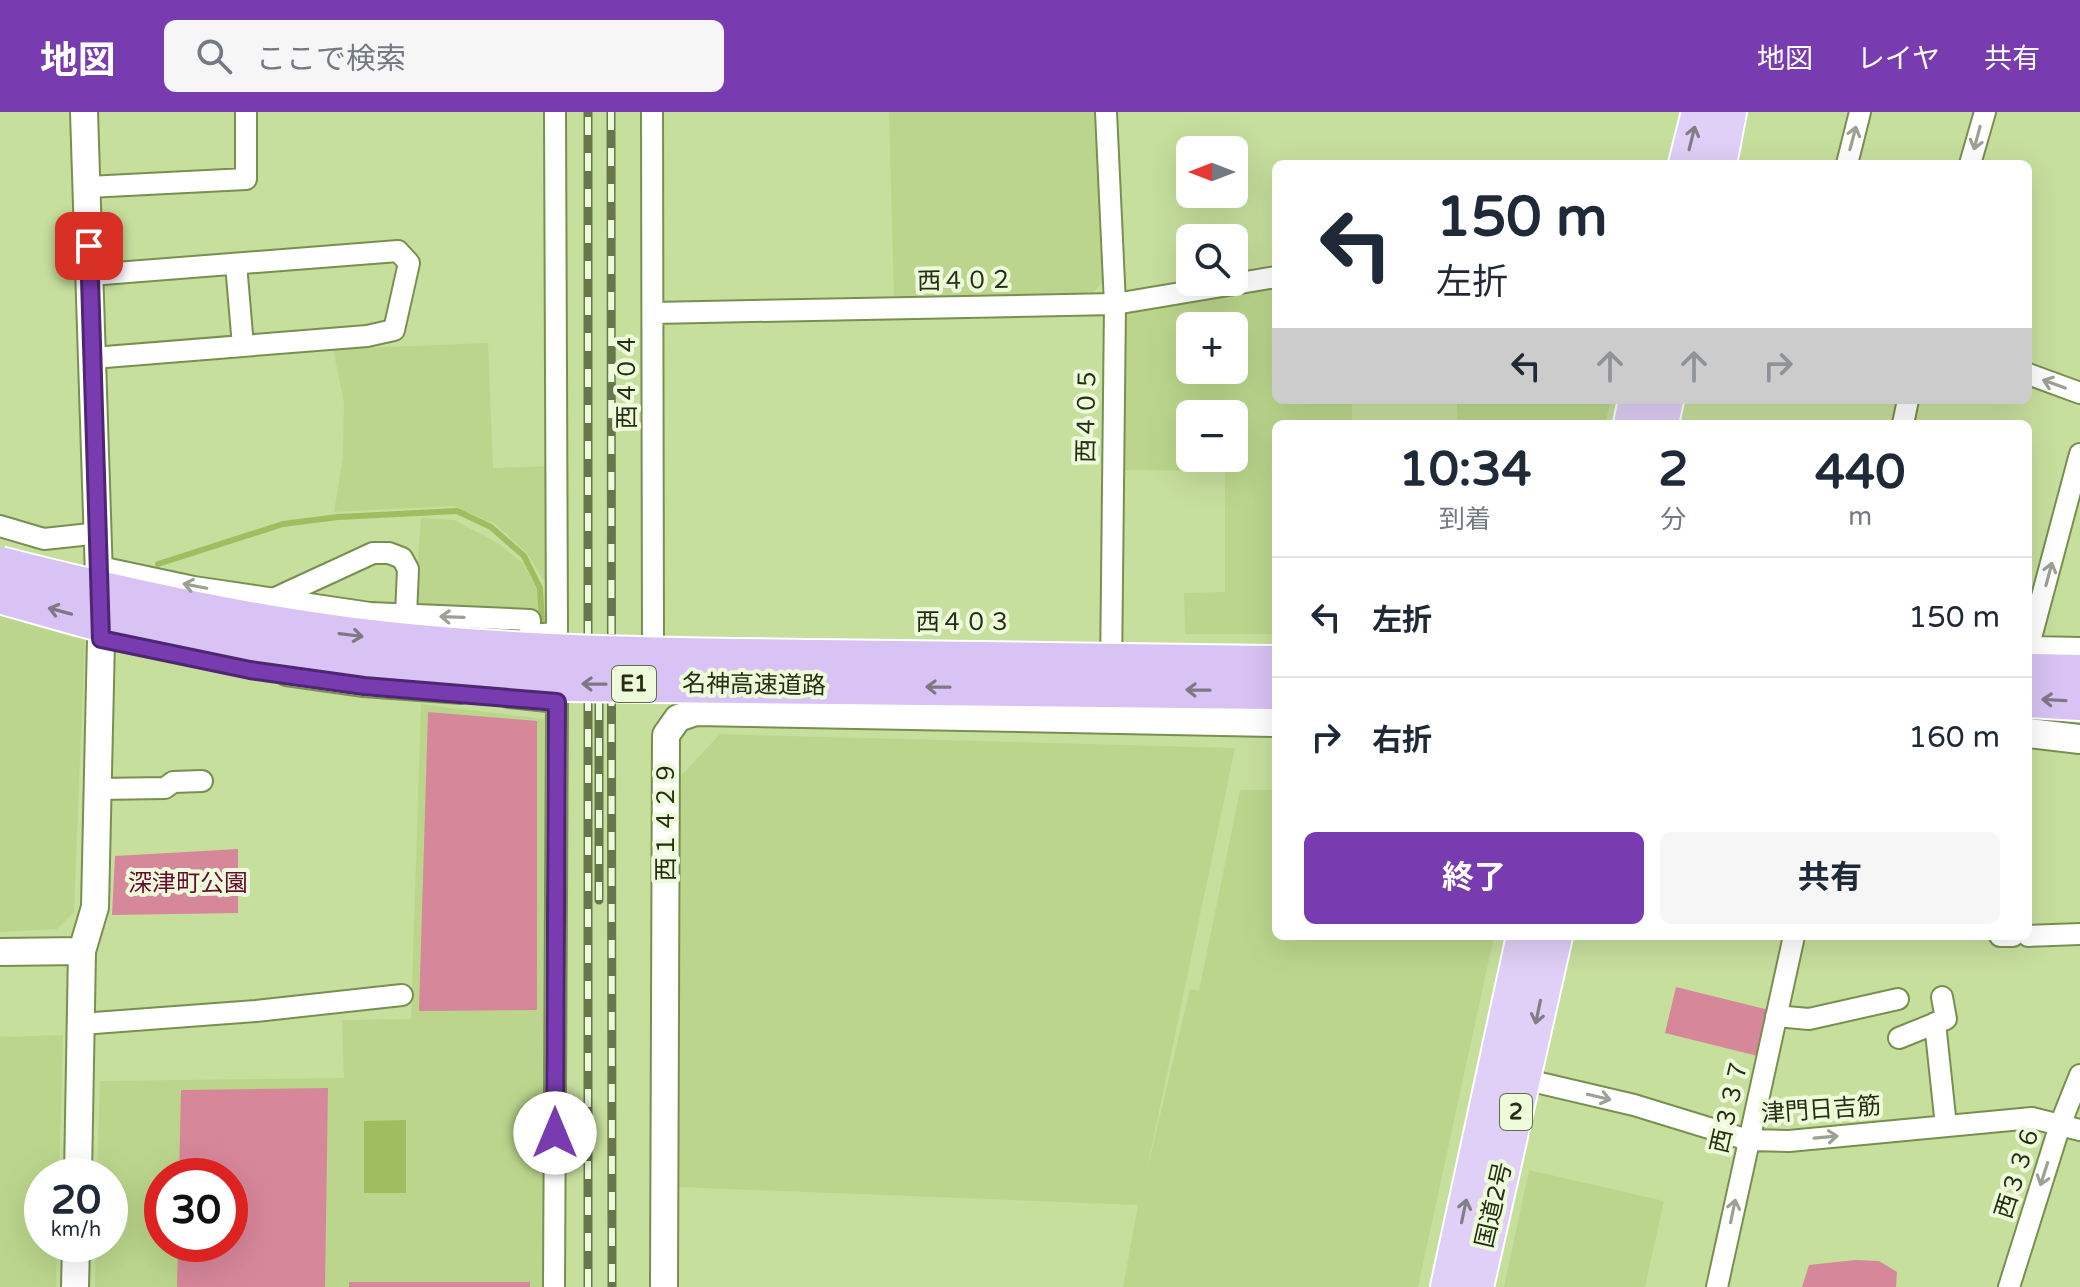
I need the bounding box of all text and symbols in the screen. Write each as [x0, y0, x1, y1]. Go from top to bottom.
search box [164, 20, 724, 92]
icon: search [192, 34, 236, 78]
text: 地図 [40, 38, 116, 84]
text: ここで検索 [256, 41, 406, 78]
text: 地図 [1757, 42, 1813, 76]
text: レイヤ [1857, 42, 1940, 76]
text: 共有 [1984, 42, 2040, 76]
one-way arrow [1969, 125, 1984, 150]
one-way arrow [1686, 126, 1701, 151]
one-way arrow [1847, 126, 1862, 151]
north arrow [1176, 136, 1248, 208]
map controls [1176, 136, 1248, 472]
text: 150 m [1436, 184, 1607, 251]
icon: left [1304, 192, 1408, 296]
pin [55, 212, 123, 280]
icon: arrive [67, 224, 111, 268]
button: search [1176, 224, 1248, 296]
text: 左折 [1436, 261, 1508, 304]
street label: 西４０２ [917, 266, 1013, 296]
button: + [1176, 312, 1248, 384]
street label: 西４０４ [613, 333, 642, 429]
icon: left [1504, 344, 1548, 388]
icon: ahead [1588, 344, 1632, 388]
icon: ahead [1672, 344, 1716, 388]
icon: right [1756, 344, 1800, 388]
street label: 西４０５ [1072, 367, 1102, 463]
one-way arrow [2042, 375, 2067, 390]
button: − [1176, 400, 1248, 472]
text: 10:34 [1399, 441, 1532, 499]
text: 2 [1658, 441, 1688, 499]
text: 440 [1815, 444, 1905, 502]
text: m [1848, 501, 1872, 532]
text: 到着 [1439, 504, 1491, 535]
text: 分 [1660, 504, 1686, 535]
one-way arrow [2042, 562, 2057, 587]
one-way arrow [182, 578, 208, 593]
icon: left [1304, 595, 1348, 639]
text: 150 m [1908, 599, 2000, 636]
text: 左折 [1372, 602, 1432, 639]
one-way arrow [48, 603, 74, 618]
street label: 西４０３ [916, 608, 1012, 637]
one-way arrow [440, 610, 466, 625]
one-way arrow [338, 628, 363, 643]
road number: E1 [612, 666, 656, 702]
street label: 名神高速道路 [682, 669, 826, 701]
one-way arrow [581, 676, 608, 692]
one-way arrow [925, 679, 952, 695]
one-way arrow [1185, 682, 1212, 698]
one-way arrow [2041, 693, 2068, 708]
icon: right [1304, 715, 1348, 759]
text: 160 m [1908, 719, 2000, 756]
text: 右折 [1372, 722, 1432, 759]
street label: 西１４２９ [652, 761, 681, 881]
button: 終了 [1304, 832, 1644, 924]
button: 共有 [1660, 832, 2000, 924]
park label: 深津町公園 [128, 869, 248, 898]
one-way arrow [1530, 999, 1545, 1025]
street label: 西３３７ [1705, 1056, 1755, 1156]
one-way arrow [1586, 1090, 1612, 1105]
position arrow [513, 1091, 597, 1175]
street label: 津門日吉筋 [1760, 1091, 1882, 1129]
road number: 2 [1500, 1094, 1532, 1130]
street label: 西３３６ [1989, 1122, 2047, 1222]
one-way arrow [1812, 1130, 1839, 1145]
speed limit sign: 30 [144, 1158, 248, 1262]
street label: 国道2号 [1470, 1159, 1518, 1251]
one-way arrow [2035, 1162, 2050, 1187]
text: 20 [51, 1176, 101, 1224]
one-way arrow [1458, 1198, 1473, 1224]
one-way arrow [1726, 1198, 1741, 1224]
text: km/h [51, 1218, 101, 1242]

